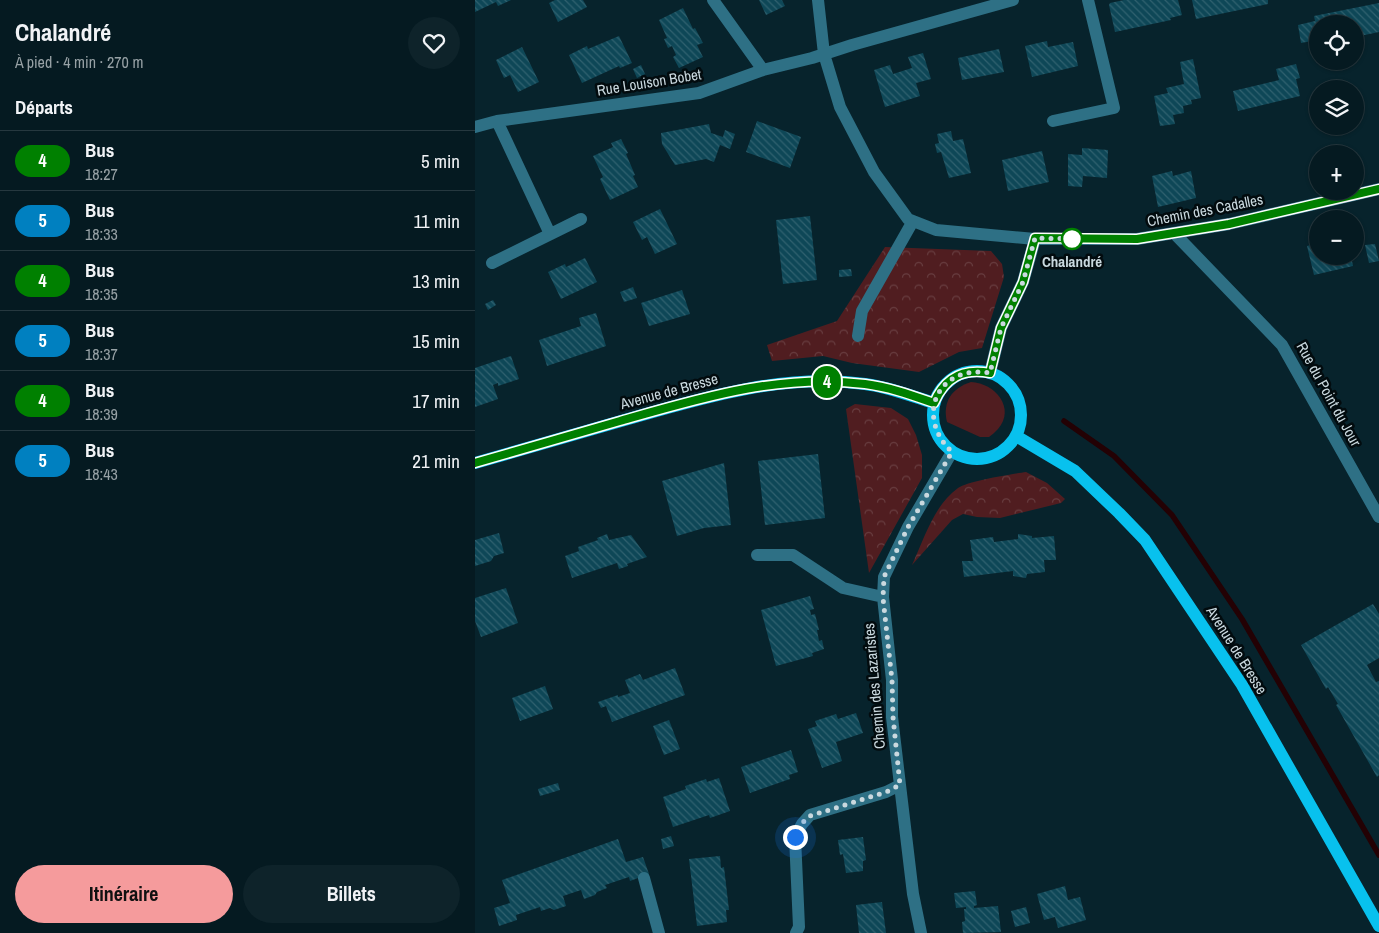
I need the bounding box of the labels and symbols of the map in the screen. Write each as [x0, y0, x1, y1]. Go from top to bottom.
street label: Rue Louison Bobet [595, 63, 703, 101]
street label: Chemin des Cadalles [1145, 188, 1265, 232]
marker: Chalandré [1061, 228, 1083, 250]
place label: Chalandré [1042, 251, 1102, 272]
street label: Rue du Point du Jour [1292, 338, 1366, 450]
line badge: 4 [811, 366, 843, 398]
street label: Avenue de Bresse [617, 368, 720, 414]
street label: Avenue de Bresse [1201, 601, 1273, 698]
street label: Chemin des Lazaristes [858, 622, 890, 750]
your location [783, 825, 808, 850]

